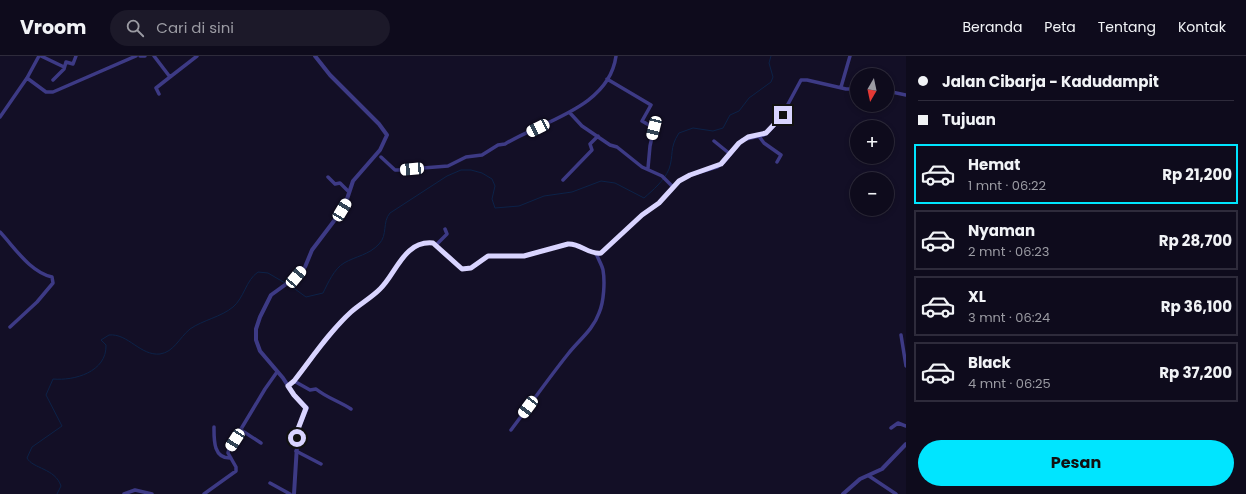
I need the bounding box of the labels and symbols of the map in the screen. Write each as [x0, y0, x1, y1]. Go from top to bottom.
north arrow [850, 68, 894, 112]
route end [774, 106, 792, 124]
car [645, 115, 663, 141]
car [525, 117, 551, 139]
car [400, 162, 424, 176]
car [331, 197, 353, 223]
car [284, 264, 308, 290]
car [516, 394, 540, 420]
car [223, 427, 247, 453]
route start [288, 429, 306, 447]

